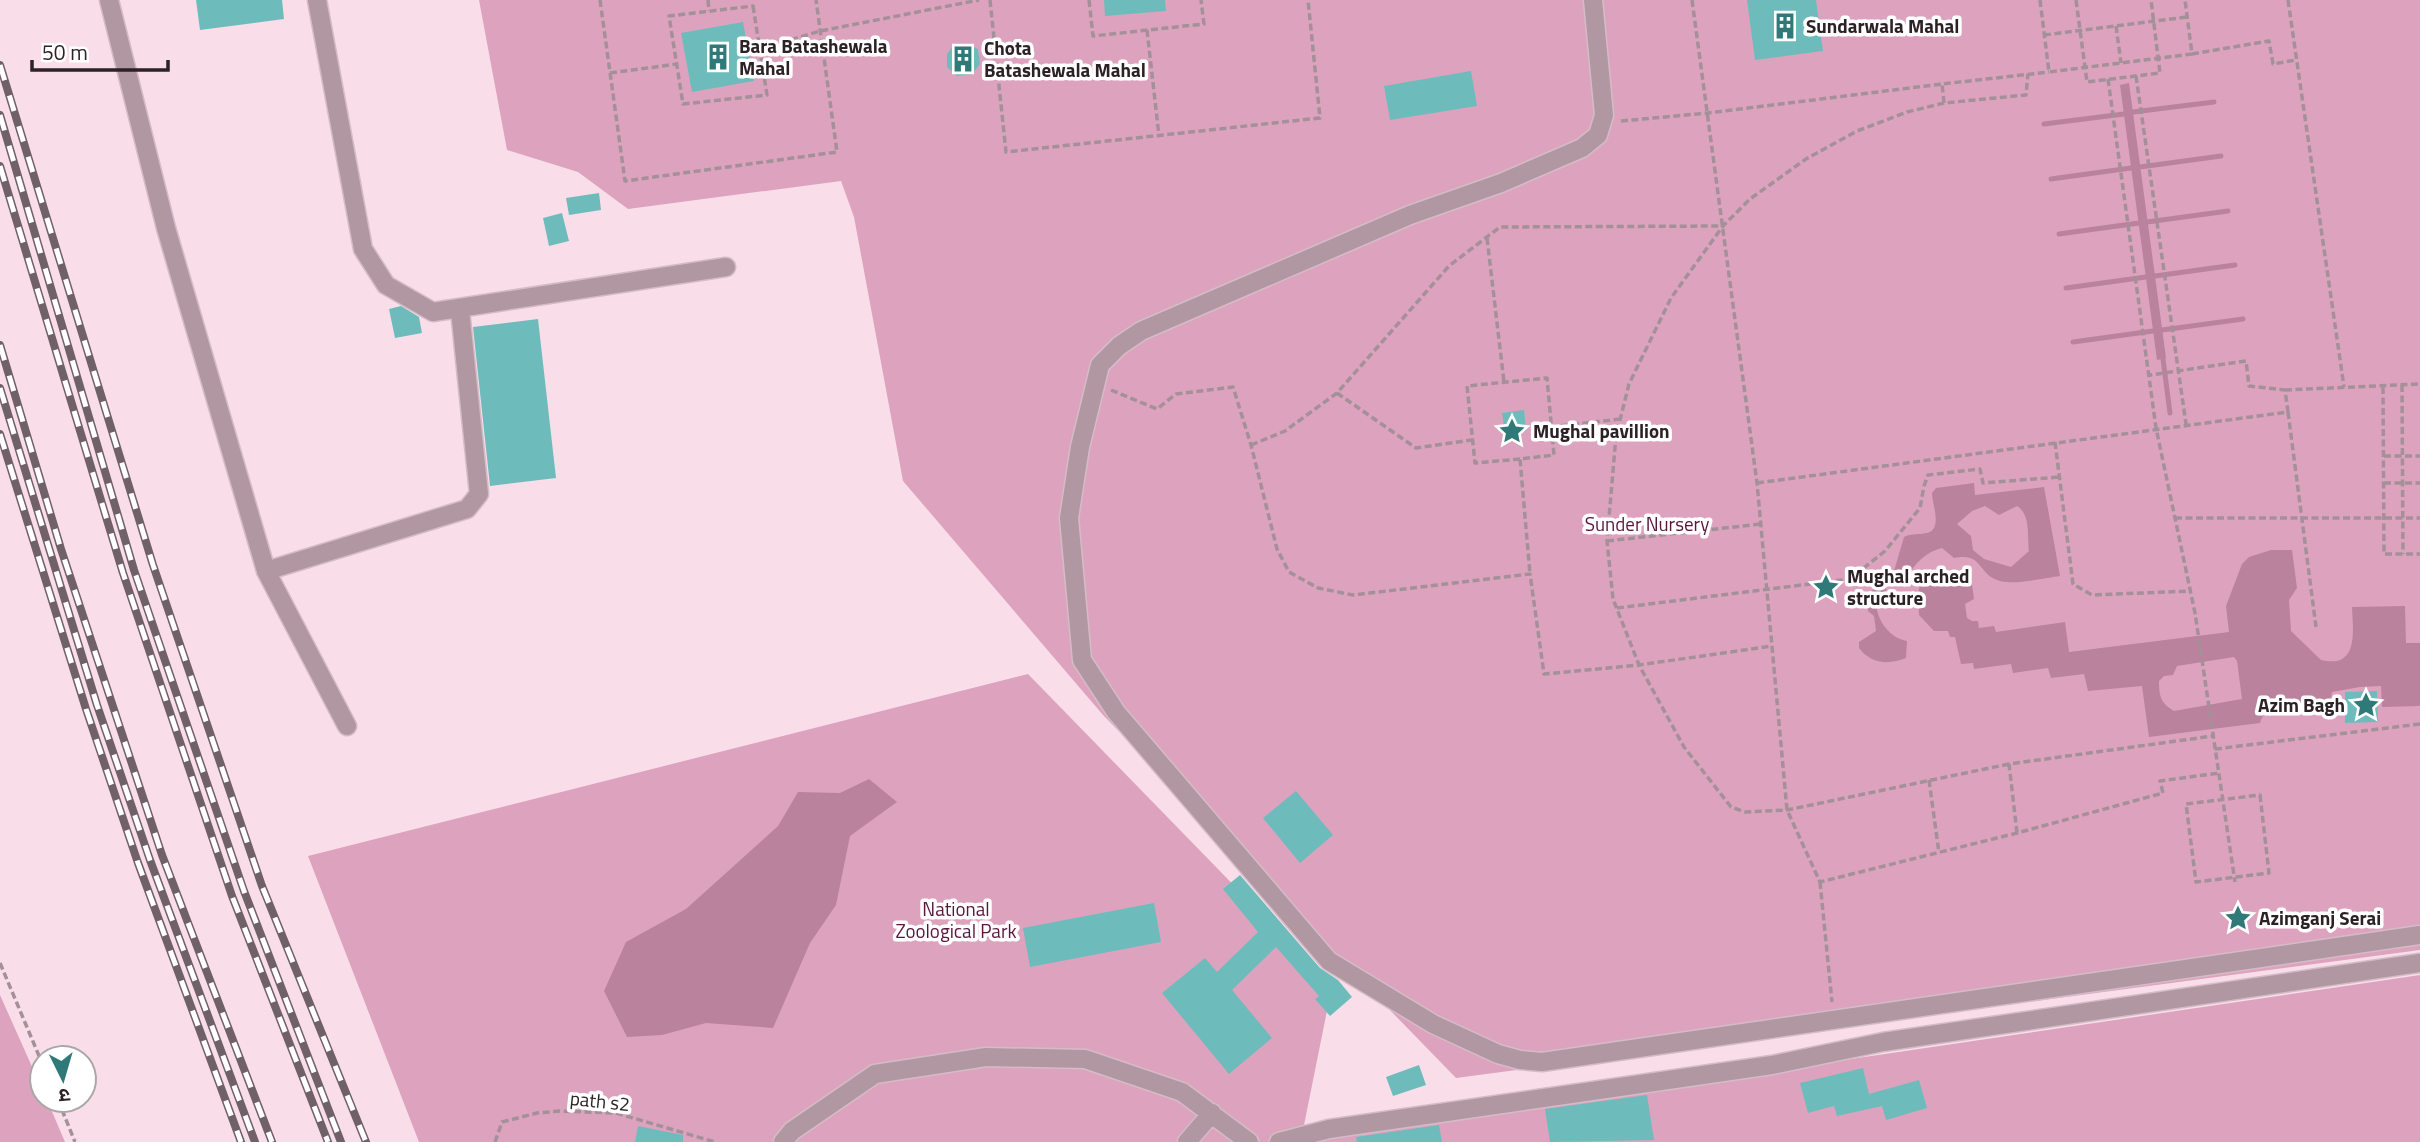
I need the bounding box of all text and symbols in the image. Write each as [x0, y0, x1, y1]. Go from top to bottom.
building icon: Sundarwala Mahal [1770, 11, 1800, 41]
place label: Sundarwala Mahal [1806, 11, 1959, 40]
scale bar [32, 28, 168, 72]
place label: Bara Batashewala Mahal [739, 31, 888, 82]
place label: Chota Batashewala Mahal [984, 33, 1146, 84]
text: 50 m [42, 36, 88, 68]
building icon: Bara Batashewala Mahal [703, 42, 733, 72]
building icon: Chota Batashewala Mahal [948, 44, 978, 74]
place icon: Mughal pavillion [1497, 416, 1527, 446]
place label: Mughal pavillion [1533, 416, 1670, 445]
park label: Sunder Nursery [1585, 509, 1709, 538]
place label: Mughal arched structure [1847, 561, 1969, 612]
place icon: Mughal arched structure [1811, 572, 1841, 602]
place label: Azim Bagh [2258, 690, 2345, 719]
place icon: Azim Bagh [2351, 690, 2381, 720]
park label: National Zoological Park [895, 894, 1017, 945]
place icon: Azimganj Serai [2223, 903, 2253, 933]
place label: Azimganj Serai [2259, 903, 2381, 932]
north arrow [28, 1044, 98, 1114]
text: उ [57, 1082, 71, 1111]
street label: path s2 [569, 1083, 631, 1118]

